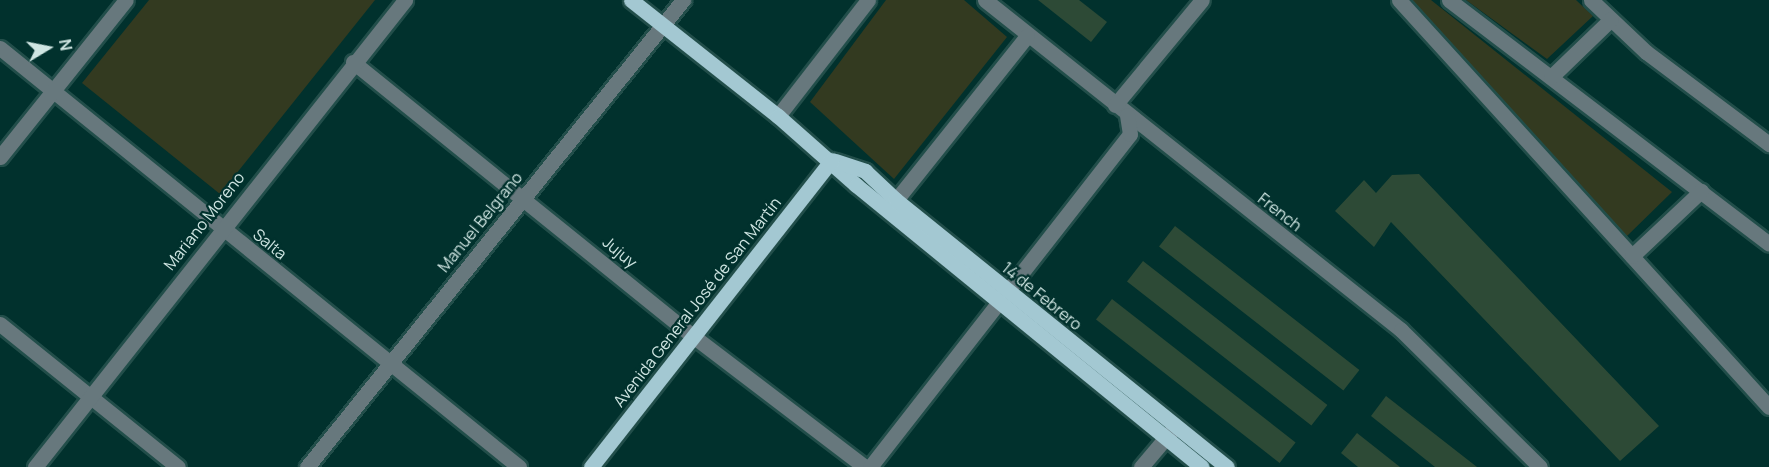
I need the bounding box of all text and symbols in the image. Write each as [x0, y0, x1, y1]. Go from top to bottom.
north arrow [18, 18, 78, 78]
text: N [54, 37, 78, 52]
street label: Mariano Moreno [160, 168, 248, 274]
street label: Manuel Belgrano [434, 168, 526, 276]
street label: French [1254, 189, 1306, 235]
street label: Avenida General José de San Martín [609, 193, 785, 411]
street label: Salta [249, 225, 291, 263]
street label: Jujuy [599, 232, 641, 272]
street label: 14 de Febrero [998, 258, 1086, 334]

